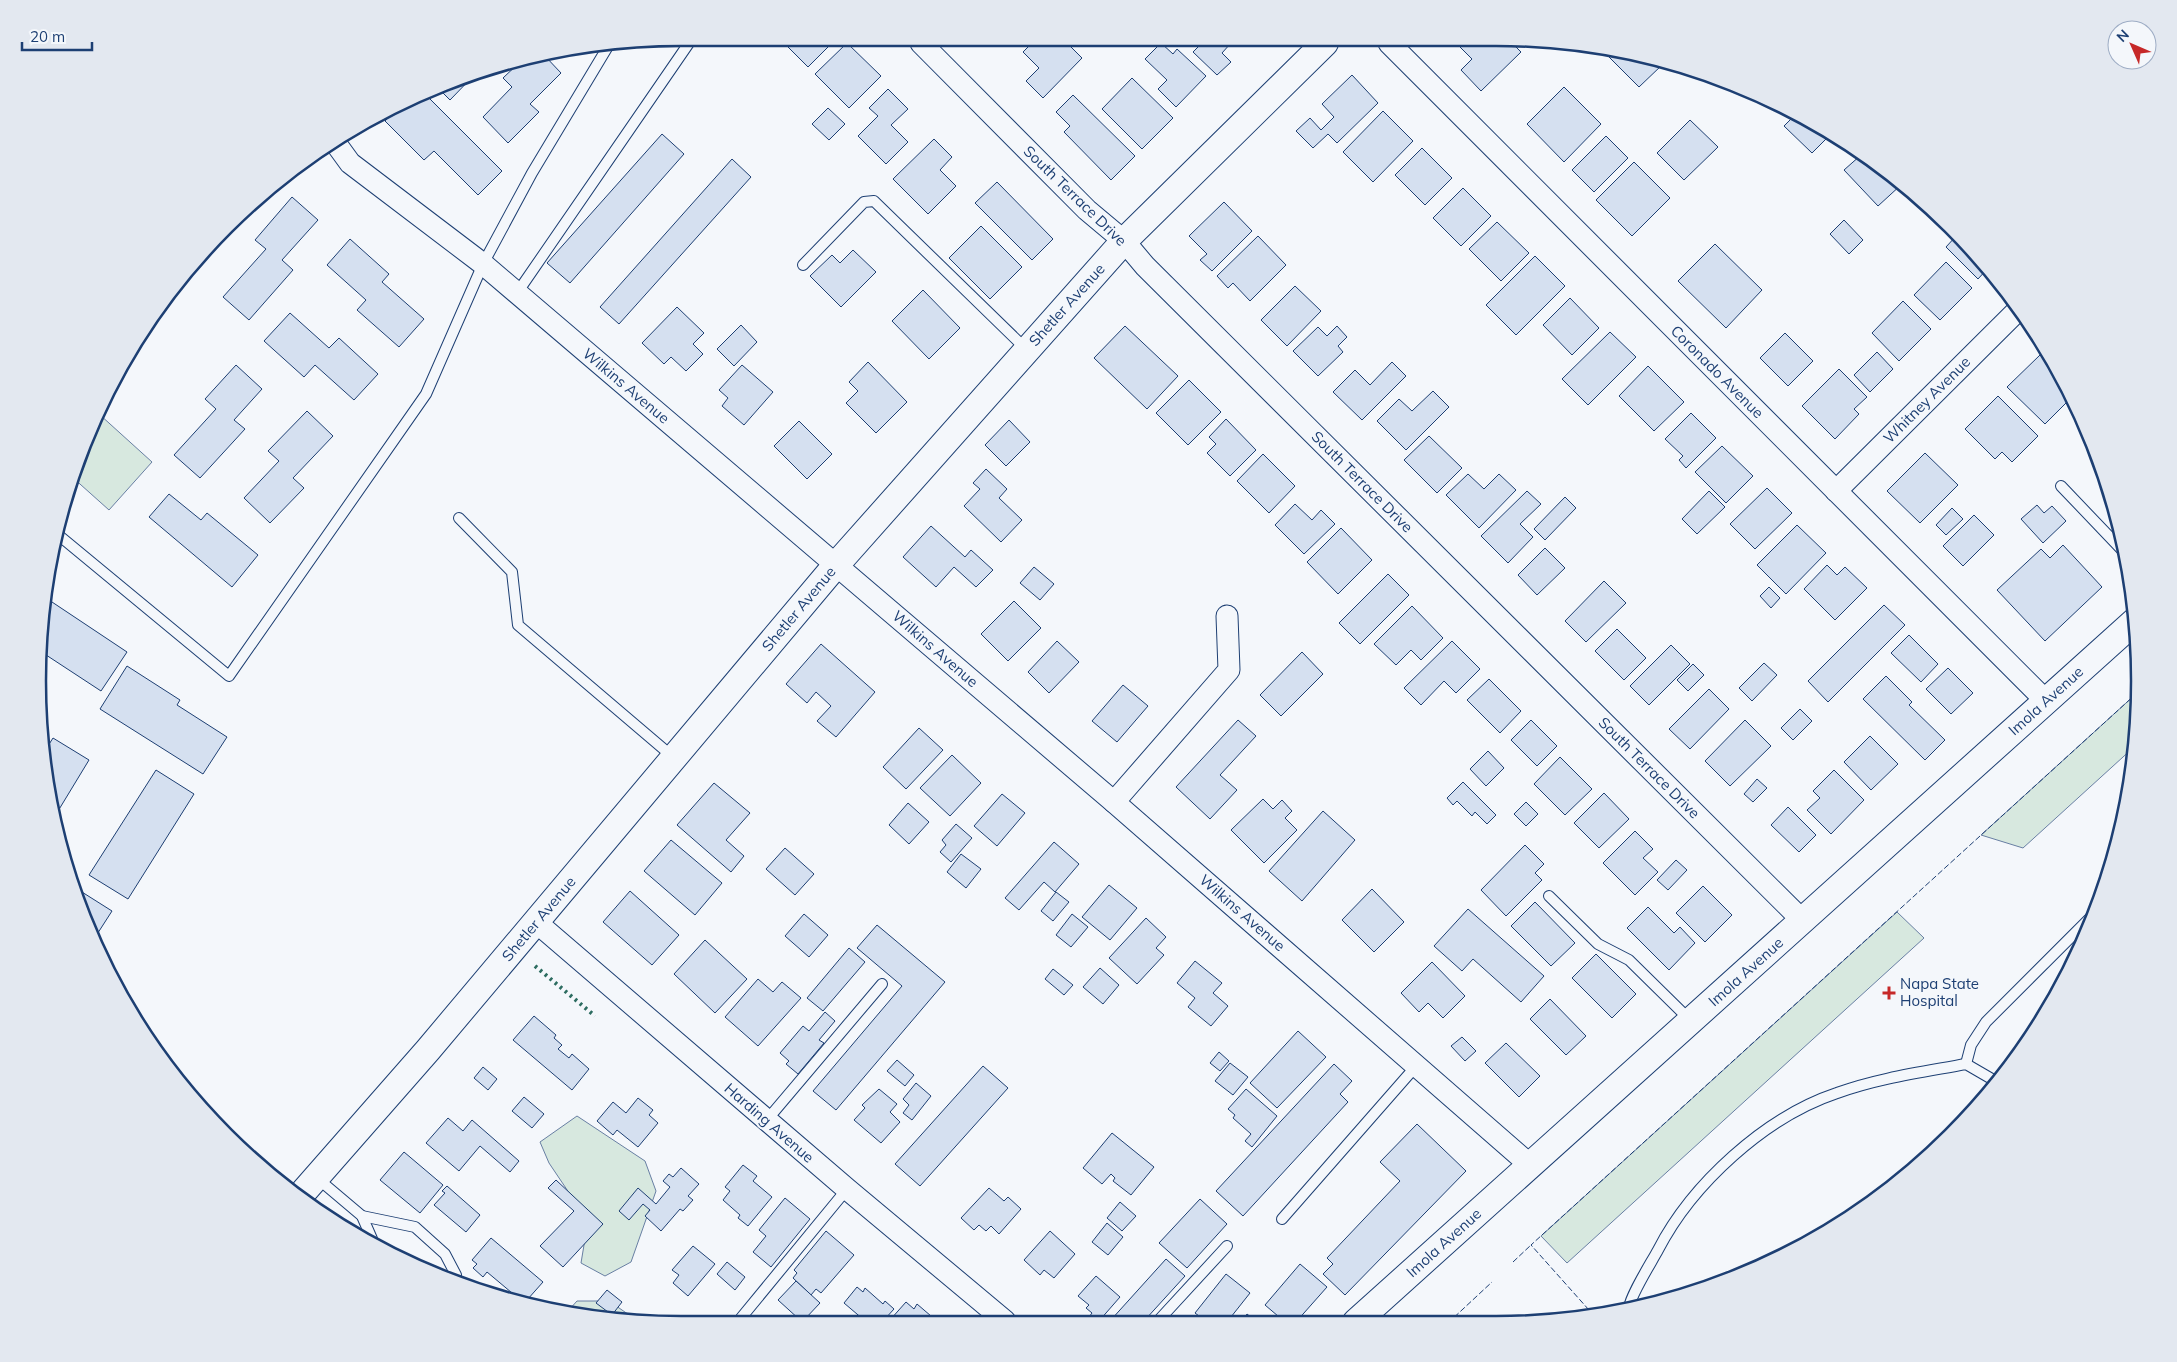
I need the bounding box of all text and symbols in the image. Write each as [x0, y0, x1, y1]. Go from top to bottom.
scale bar [22, 20, 92, 52]
north arrow [2107, 20, 2157, 70]
text: N [2113, 26, 2133, 46]
text: 20 m [30, 27, 65, 46]
street label: South Terrace Drive [1020, 142, 1131, 250]
street label: Shetler Avenue [1024, 259, 1109, 350]
street label: Coronado Avenue [1667, 321, 1768, 422]
street label: Wilkins Avenue [579, 344, 674, 427]
street label: Whitney Avenue [1879, 352, 1974, 447]
street label: South Terrace Drive [1308, 427, 1417, 536]
street label: Shetler Avenue [758, 562, 840, 655]
street label: Wilkins Avenue [889, 606, 982, 691]
street label: Imola Avenue [2004, 662, 2087, 739]
street label: South Terrace Drive [1595, 713, 1704, 822]
street label: Wilkins Avenue [1196, 870, 1289, 955]
street label: Shetler Avenue [498, 872, 580, 965]
street label: Imola Avenue [1704, 933, 1787, 1010]
place label: Napa State Hospital [1900, 974, 1979, 1010]
marker: Napa State Hospital [1882, 986, 1896, 1000]
street label: Harding Avenue [721, 1079, 818, 1167]
street label: Imola Avenue [1402, 1204, 1485, 1281]

